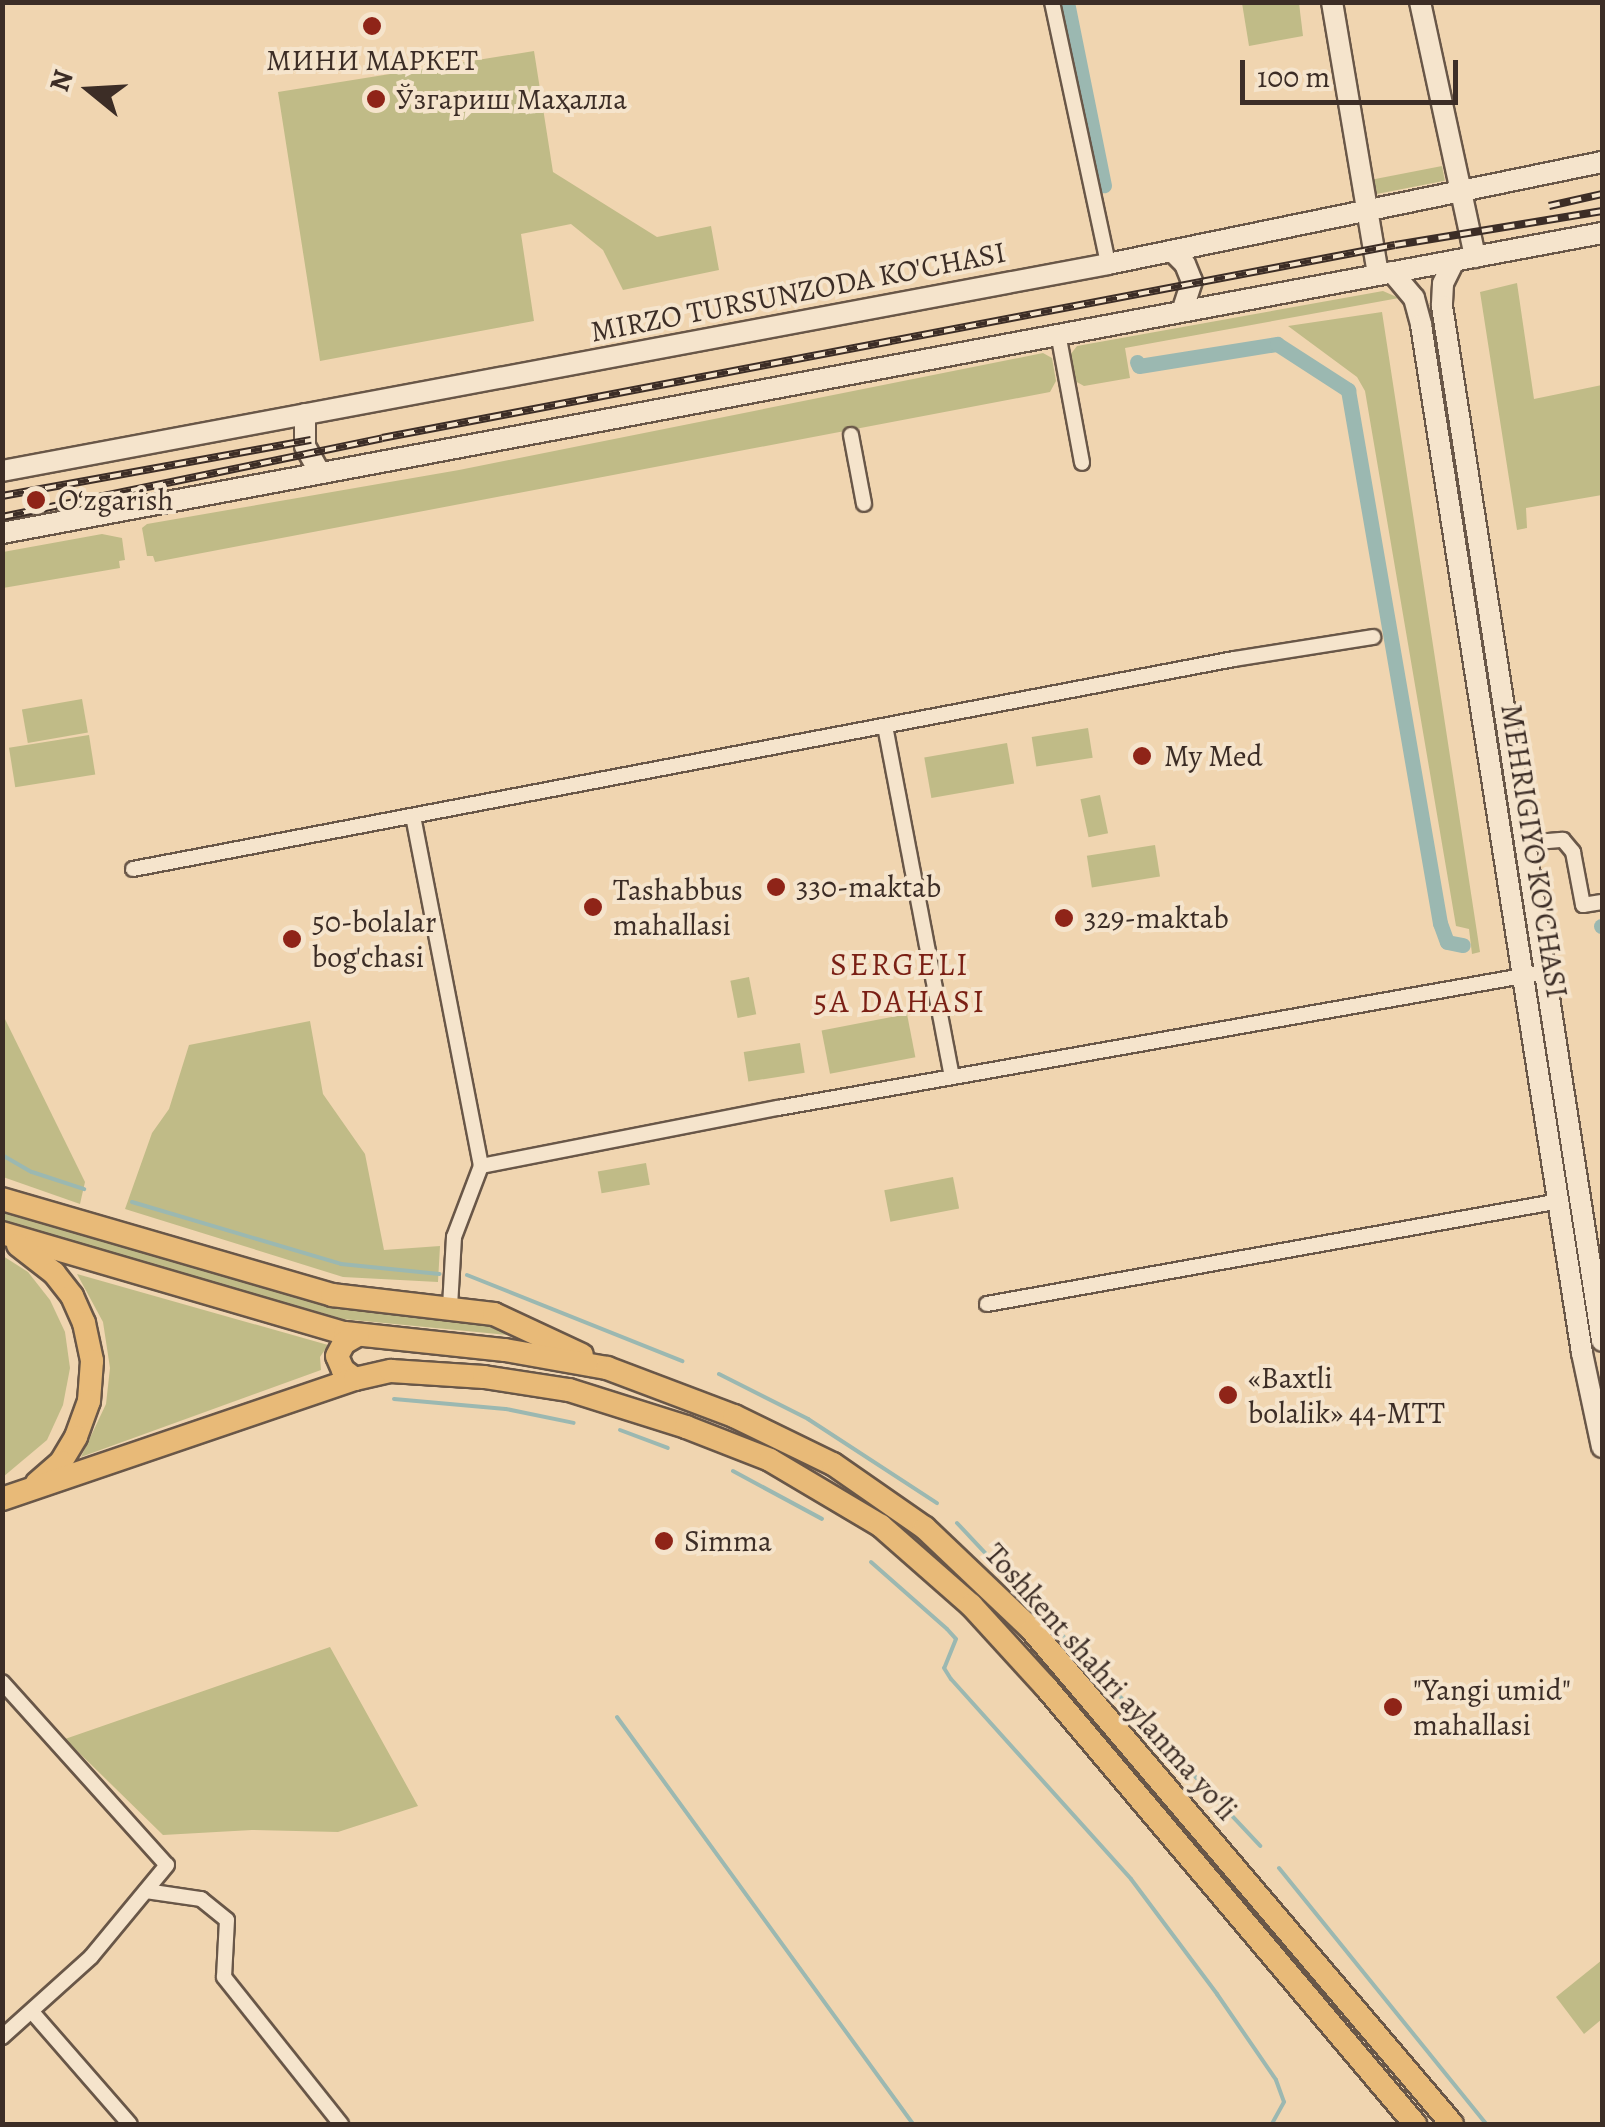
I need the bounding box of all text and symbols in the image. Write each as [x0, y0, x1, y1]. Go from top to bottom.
marker: МИНИ МАРКЕТ [361, 15, 383, 37]
north arrow [40, 40, 140, 140]
scale bar [1245, 40, 1462, 102]
place label: МИНИ МАРКЕТ [266, 42, 478, 78]
text: 100 m [1257, 57, 1330, 97]
text: N [40, 65, 83, 96]
place label: Ўзгариш Маҳалла [396, 81, 627, 117]
marker: Ўзгариш Маҳалла [365, 88, 387, 110]
street label: MIRZO TURSUNZODA KO'CHASI [587, 234, 1009, 350]
place label: O‘zgarish [58, 482, 174, 518]
marker: O‘zgarish [23, 487, 49, 513]
street label: MEHRIGIYO KO'CHASI [1493, 702, 1575, 1000]
place label: My Med [1164, 738, 1262, 774]
marker: My Med [1129, 743, 1155, 769]
place label: 330-maktab [796, 869, 941, 905]
place label: Tashabbus mahallasi [613, 872, 743, 942]
marker: 330-maktab [765, 876, 787, 898]
marker: Tashabbus mahallasi [582, 896, 604, 918]
place label: 329-maktab [1084, 900, 1229, 936]
place label: 50-bolalar bog'chasi [312, 904, 437, 974]
marker: 329-maktab [1053, 907, 1075, 929]
marker: 50-bolalar bog'chasi [281, 928, 303, 950]
district label: SERGELI 5A DAHASI [813, 946, 987, 1021]
place label: «Baxtli bolalik» 44-MTT [1248, 1360, 1445, 1430]
marker: «Baxtli bolalik» 44-MTT [1217, 1384, 1239, 1406]
place label: Simma [684, 1523, 772, 1559]
marker: Simma [653, 1530, 675, 1552]
street label: Toshkent shahri aylanma yoʻli [977, 1536, 1245, 1828]
place label: "Yangi umid" mahallasi [1413, 1672, 1571, 1742]
marker: "Yangi umid" mahallasi [1382, 1696, 1404, 1718]

